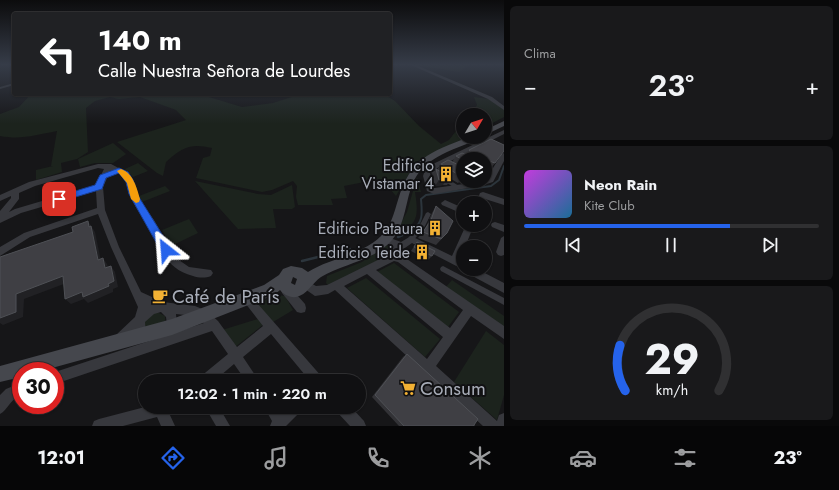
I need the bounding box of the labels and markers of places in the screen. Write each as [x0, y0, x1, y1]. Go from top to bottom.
place label: Edificio Vistamar 4 [362, 154, 434, 195]
building icon: Edificio Vistamar 4 [437, 165, 455, 183]
pin [42, 182, 76, 216]
place label: Edificio Pataura [318, 217, 423, 240]
building icon: Edificio Pataura [426, 219, 444, 237]
place label: Edificio Teide [318, 241, 410, 264]
building icon: Edificio Teide [413, 243, 431, 261]
place label: Café de París [172, 283, 280, 310]
cafe icon: Café de París [151, 287, 169, 305]
place label: Consum [420, 375, 486, 402]
supermarket icon: Consum [399, 379, 417, 397]

